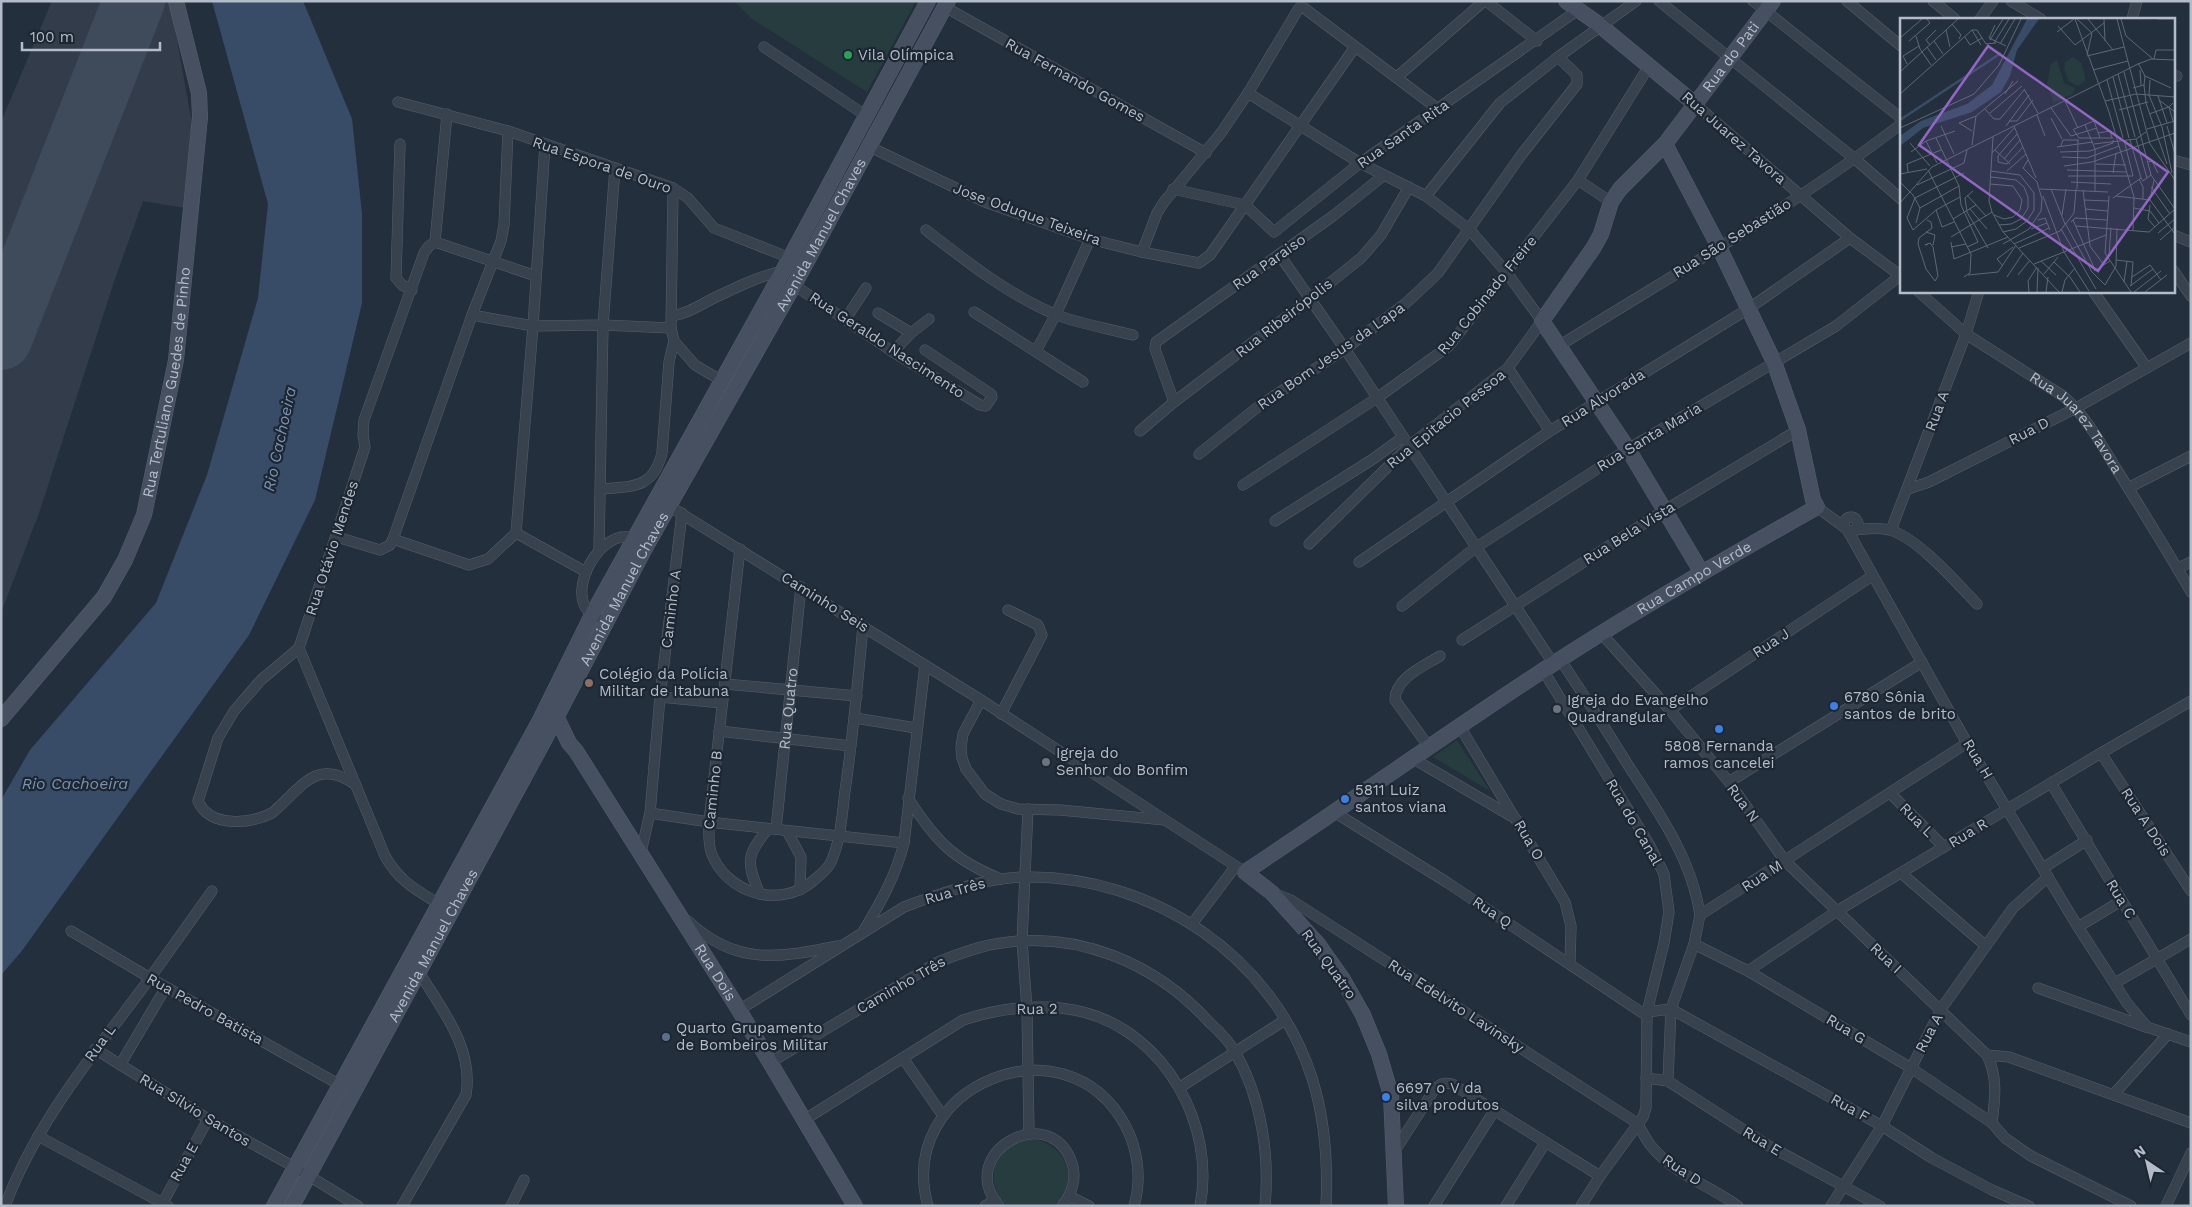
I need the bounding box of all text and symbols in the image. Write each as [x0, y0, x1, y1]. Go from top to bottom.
street label: Rua do Pati [1698, 18, 1763, 96]
inset map [1900, 18, 2174, 292]
scale bar [22, 20, 160, 52]
text: 100 m [30, 28, 74, 46]
street label: Rua Fernando Gomes [1002, 34, 1148, 126]
place label: Vila Olímpica [858, 46, 954, 64]
marker: Vila Olímpica [842, 49, 854, 61]
street label: Rua Juarez Tavora [1678, 88, 1790, 189]
street label: Rua Santa Rita [1354, 95, 1453, 172]
street label: Rua Espora de Ouro [530, 133, 674, 197]
street label: Avenida Manuel Chaves [772, 155, 870, 315]
street label: Jose Oduque Teixeira [951, 179, 1104, 249]
street label: Rua São Sebastião [1669, 194, 1795, 282]
street label: Rua Paraiso [1229, 230, 1309, 294]
street label: Rua Cobinado Freire [1433, 232, 1541, 358]
street label: Rua Tertuliano Guedes de Pinho [139, 266, 194, 499]
street label: Rua Ribeirópolis [1232, 275, 1336, 361]
street label: Rua Geraldo Nascimento [806, 288, 968, 402]
street label: Rua Bom Jesus da Lapa [1254, 298, 1408, 414]
street label: Rua Epitacio Pessoa [1383, 365, 1509, 472]
street label: Rua Alvorada [1558, 365, 1648, 431]
street label: Rua Juarez Tavora [2026, 368, 2126, 477]
water label: Rio Cachoeira [259, 385, 300, 493]
street label: Rua A [1921, 388, 1953, 434]
street label: Rua Santa Maria [1593, 398, 1705, 475]
street label: Rua D [2006, 413, 2052, 449]
street label: Rua Otávio Mendes [302, 478, 362, 618]
street label: Rua Bela Vista [1580, 497, 1679, 568]
street label: Avenida Manuel Chaves [576, 509, 673, 669]
street label: Rua Campo Verde [1633, 537, 1755, 619]
street label: Caminho Seis [778, 568, 872, 636]
street label: Caminho A [657, 569, 685, 649]
street label: Rua J [1749, 624, 1793, 662]
place label: Colégio da Polícia Militar de Itabuna [599, 665, 729, 700]
street label: Rua Quatro [775, 667, 802, 750]
marker: Colégio da Polícia Militar de Itabuna [583, 677, 595, 689]
place label: 6780 Sônia santos de brito [1844, 688, 1956, 723]
place label: Igreja do Evangelho Quadrangular [1567, 691, 1709, 726]
marker: 6780 Sônia santos de brito [1828, 700, 1840, 712]
marker: Igreja do Evangelho Quadrangular [1551, 703, 1563, 715]
marker: 5808 Fernanda ramos cancelei [1713, 723, 1725, 735]
street label: Rua H [1959, 736, 1997, 782]
place label: 5808 Fernanda ramos cancelei [1663, 737, 1775, 772]
place label: Igreja do Senhor do Bonfim [1056, 744, 1188, 779]
street label: Caminho B [700, 750, 726, 830]
marker: Igreja do Senhor do Bonfim [1040, 756, 1052, 768]
water label: Rio Cachoeira [22, 774, 128, 793]
street label: Rua do Canal [1602, 775, 1666, 869]
street label: Rua N [1723, 780, 1763, 826]
place label: 5811 Luiz santos viana [1355, 781, 1447, 816]
street label: Rua A Dois [2117, 784, 2175, 860]
marker: 5811 Luiz santos viana [1339, 793, 1351, 805]
street label: Rua L [1896, 799, 1938, 841]
street label: Rua R [1945, 814, 1991, 852]
street label: Rua O [1510, 817, 1548, 863]
street label: Rua M [1738, 856, 1786, 896]
street label: Avenida Manuel Chaves [384, 866, 482, 1025]
street label: Rua Três [923, 874, 988, 908]
street label: Rua C [2102, 876, 2140, 922]
street label: Rua Q [1469, 892, 1515, 932]
street label: Rua Quatro [1298, 925, 1360, 1003]
street label: Rua I [1866, 939, 1906, 977]
street label: Rua Dois [691, 941, 740, 1004]
street label: Caminho Três [853, 952, 949, 1018]
street label: Rua Edelvito Lavinsky [1385, 955, 1528, 1057]
street label: Rua Pedro Batista [144, 970, 267, 1049]
street label: Rua 2 [1016, 1000, 1058, 1018]
street label: Rua G [1823, 1010, 1869, 1048]
street label: Rua A [1911, 1010, 1947, 1056]
place label: Quarto Grupamento de Bombeiros Militar [676, 1019, 829, 1054]
street label: Rua L [81, 1021, 119, 1065]
marker: Quarto Grupamento de Bombeiros Militar [660, 1031, 672, 1043]
street label: Rua Silvio Santos [136, 1070, 254, 1150]
place label: 6697 o V da silva produtos [1396, 1079, 1499, 1114]
street label: Rua F [1827, 1090, 1873, 1126]
marker: 6697 o V da silva produtos [1380, 1091, 1392, 1103]
street label: Rua E [1739, 1122, 1785, 1160]
north arrow [2122, 1137, 2172, 1187]
street label: Rua E [166, 1139, 202, 1185]
text: N [2131, 1142, 2148, 1161]
street label: Rua D [1659, 1150, 1705, 1190]

